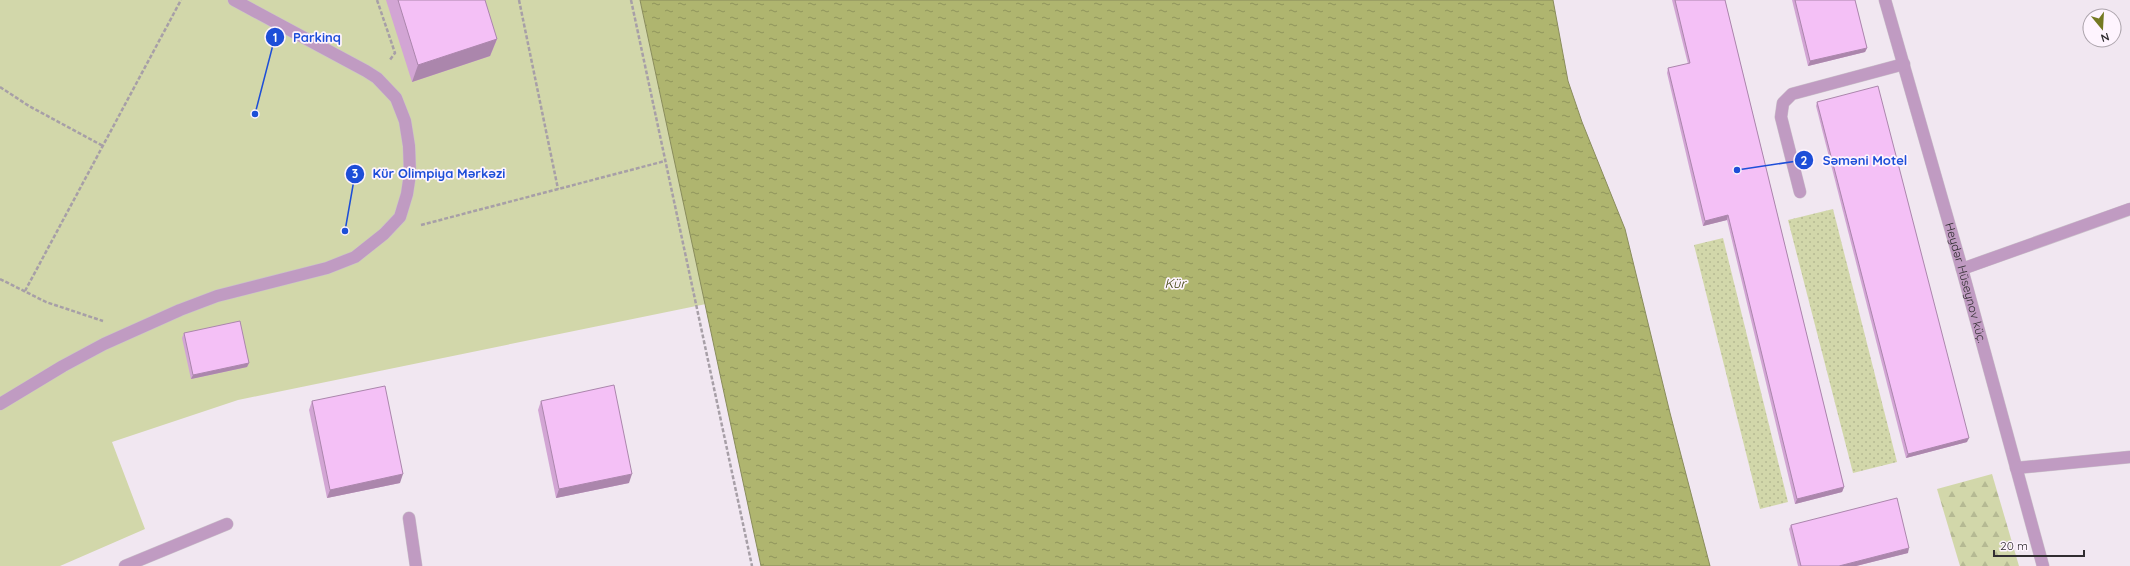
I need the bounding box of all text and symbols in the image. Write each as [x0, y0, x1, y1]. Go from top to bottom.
north arrow [2082, 8, 2122, 48]
callout: Parkinq [265, 25, 349, 50]
text: Parkinq [293, 29, 341, 45]
text: 1 [273, 30, 277, 45]
text: N [2099, 30, 2111, 45]
callout: Səməni Motel [1794, 148, 1915, 173]
text: Səməni Motel [1823, 152, 1907, 168]
text: 2 [1801, 153, 1808, 168]
callout: Kür Olimpiya Mərkəzi [345, 161, 514, 186]
text: Kür Olimpiya Mərkəzi [373, 165, 505, 181]
text: 3 [352, 166, 358, 181]
street label: Heydər Hüseynov küç. [1942, 221, 1990, 344]
water label: Kür [1164, 275, 1188, 291]
scale bar [1994, 532, 2084, 558]
text: 20 m [2000, 538, 2028, 553]

